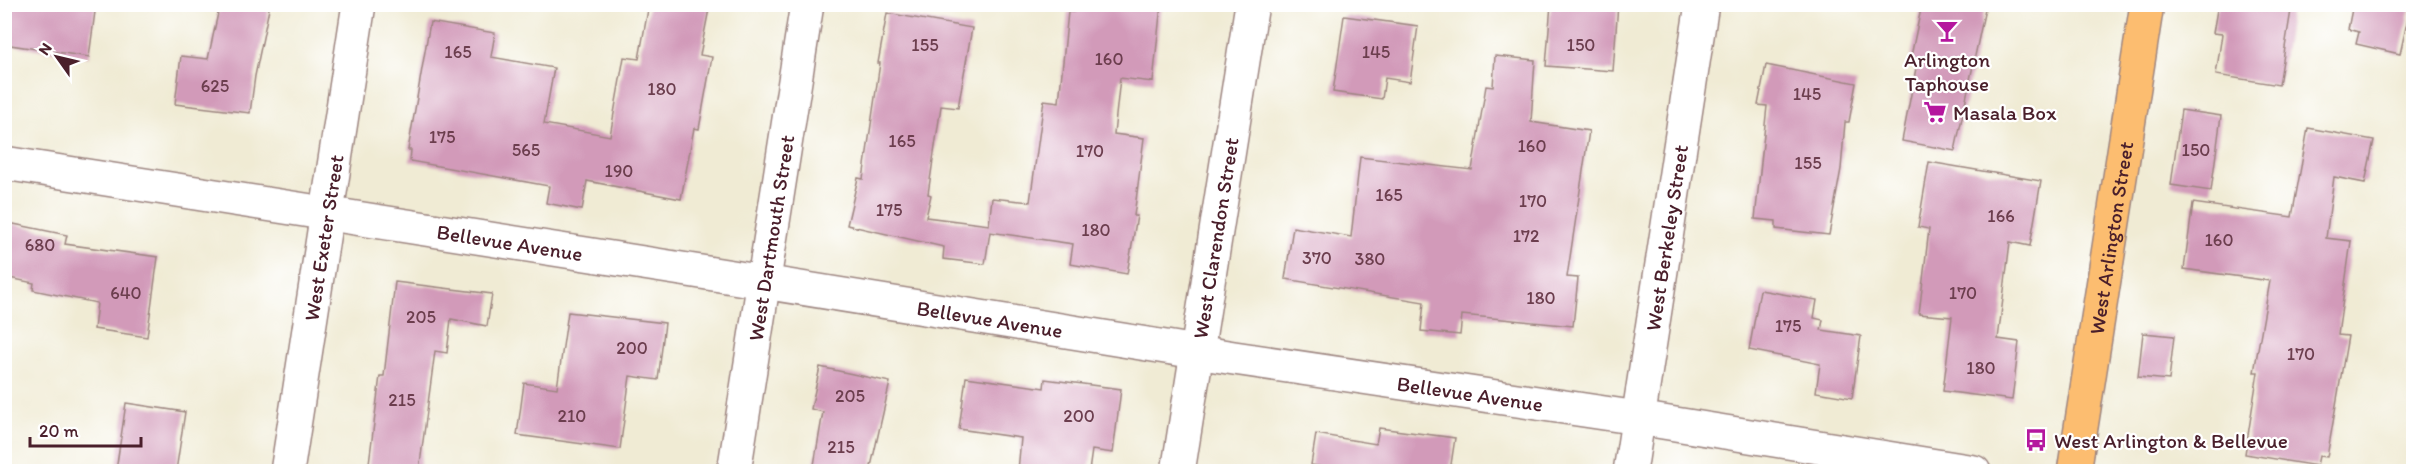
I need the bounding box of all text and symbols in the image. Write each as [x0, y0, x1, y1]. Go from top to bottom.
bar icon: Arlington Taphouse [1934, 18, 1960, 44]
north arrow [27, 27, 87, 87]
house number: 155 [911, 34, 939, 56]
house number: 150 [1567, 34, 1595, 56]
text: N [34, 39, 56, 59]
house number: 165 [444, 41, 472, 63]
house number: 145 [1362, 41, 1390, 63]
place label: Arlington Taphouse [1904, 47, 1990, 96]
house number: 160 [1095, 48, 1123, 70]
house number: 625 [201, 75, 229, 97]
house number: 180 [647, 78, 677, 100]
house number: 145 [1793, 83, 1821, 105]
supermarket icon: Masala Box [1922, 99, 1948, 125]
place label: Masala Box [1953, 100, 2057, 125]
house number: 175 [429, 126, 455, 148]
house number: 165 [888, 130, 916, 152]
street label: West Dartmouth Street [742, 133, 799, 343]
street label: West Clarendon Street [1187, 135, 1243, 340]
house number: 160 [1518, 135, 1546, 157]
house number: 565 [512, 139, 540, 161]
street label: West Arlington Street [2083, 139, 2138, 336]
house number: 150 [2182, 139, 2210, 161]
house number: 170 [1076, 140, 1104, 162]
street label: West Berkeley Street [1639, 143, 1693, 333]
house number: 155 [1794, 152, 1822, 174]
street label: West Exeter Street [298, 153, 348, 323]
house number: 190 [605, 160, 633, 182]
house number: 165 [1375, 184, 1403, 206]
house number: 170 [1519, 190, 1547, 212]
house number: 175 [876, 199, 902, 221]
house number: 166 [1987, 205, 2015, 227]
street label: Bellevue Avenue [435, 218, 585, 266]
house number: 180 [1081, 219, 1111, 241]
house number: 172 [1513, 225, 1540, 247]
house number: 160 [2205, 229, 2233, 251]
house number: 680 [25, 234, 55, 256]
house number: 370 [1302, 247, 1332, 269]
house number: 380 [1355, 248, 1385, 270]
house number: 640 [110, 282, 142, 304]
house number: 170 [1949, 282, 1977, 304]
house number: 180 [1526, 287, 1556, 309]
street label: Bellevue Avenue [915, 294, 1065, 343]
house number: 205 [406, 306, 436, 328]
house number: 175 [1775, 315, 1801, 337]
house number: 200 [616, 337, 648, 359]
house number: 170 [2287, 343, 2315, 365]
house number: 180 [1966, 357, 1996, 379]
street label: Bellevue Avenue [1395, 370, 1545, 416]
house number: 205 [835, 385, 865, 407]
house number: 215 [388, 389, 416, 411]
house number: 210 [558, 405, 586, 427]
house number: 200 [1063, 405, 1095, 427]
scale bar [30, 410, 141, 448]
text: 20 m [39, 420, 79, 442]
bus stop icon: West Arlington & Bellevue [2023, 427, 2049, 453]
place label: West Arlington & Bellevue [2054, 428, 2288, 453]
house number: 215 [827, 436, 855, 458]

